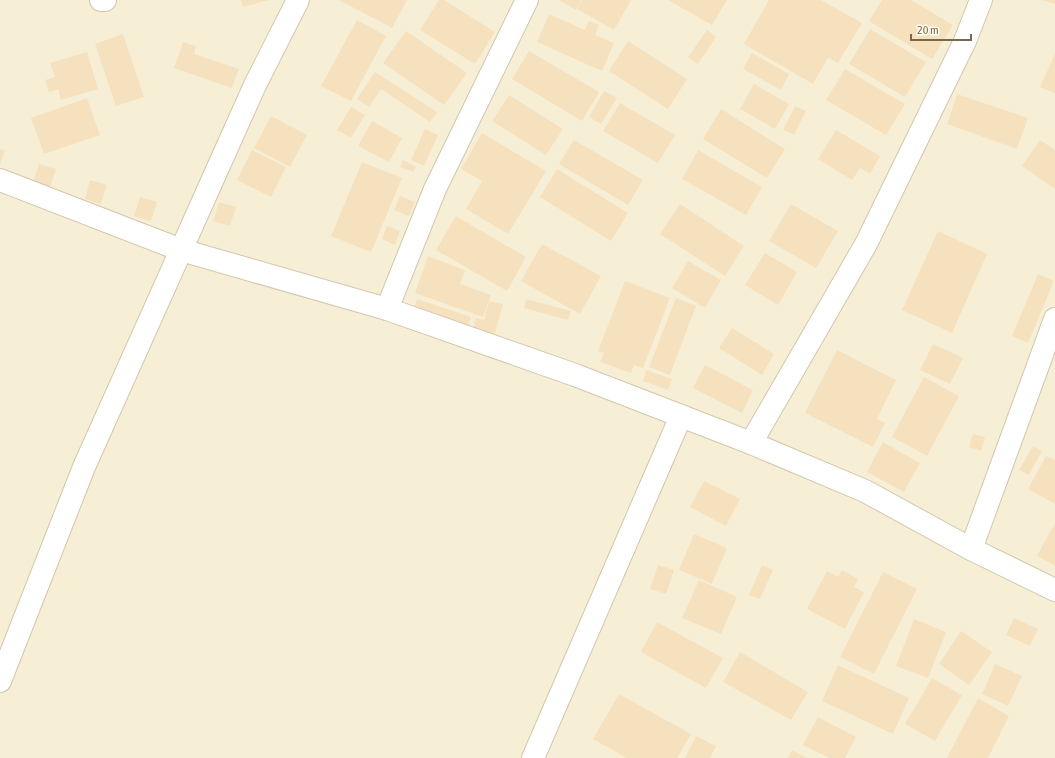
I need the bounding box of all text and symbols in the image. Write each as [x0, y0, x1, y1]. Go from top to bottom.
scale bar [911, 16, 971, 42]
text: 20 m [917, 23, 939, 37]

